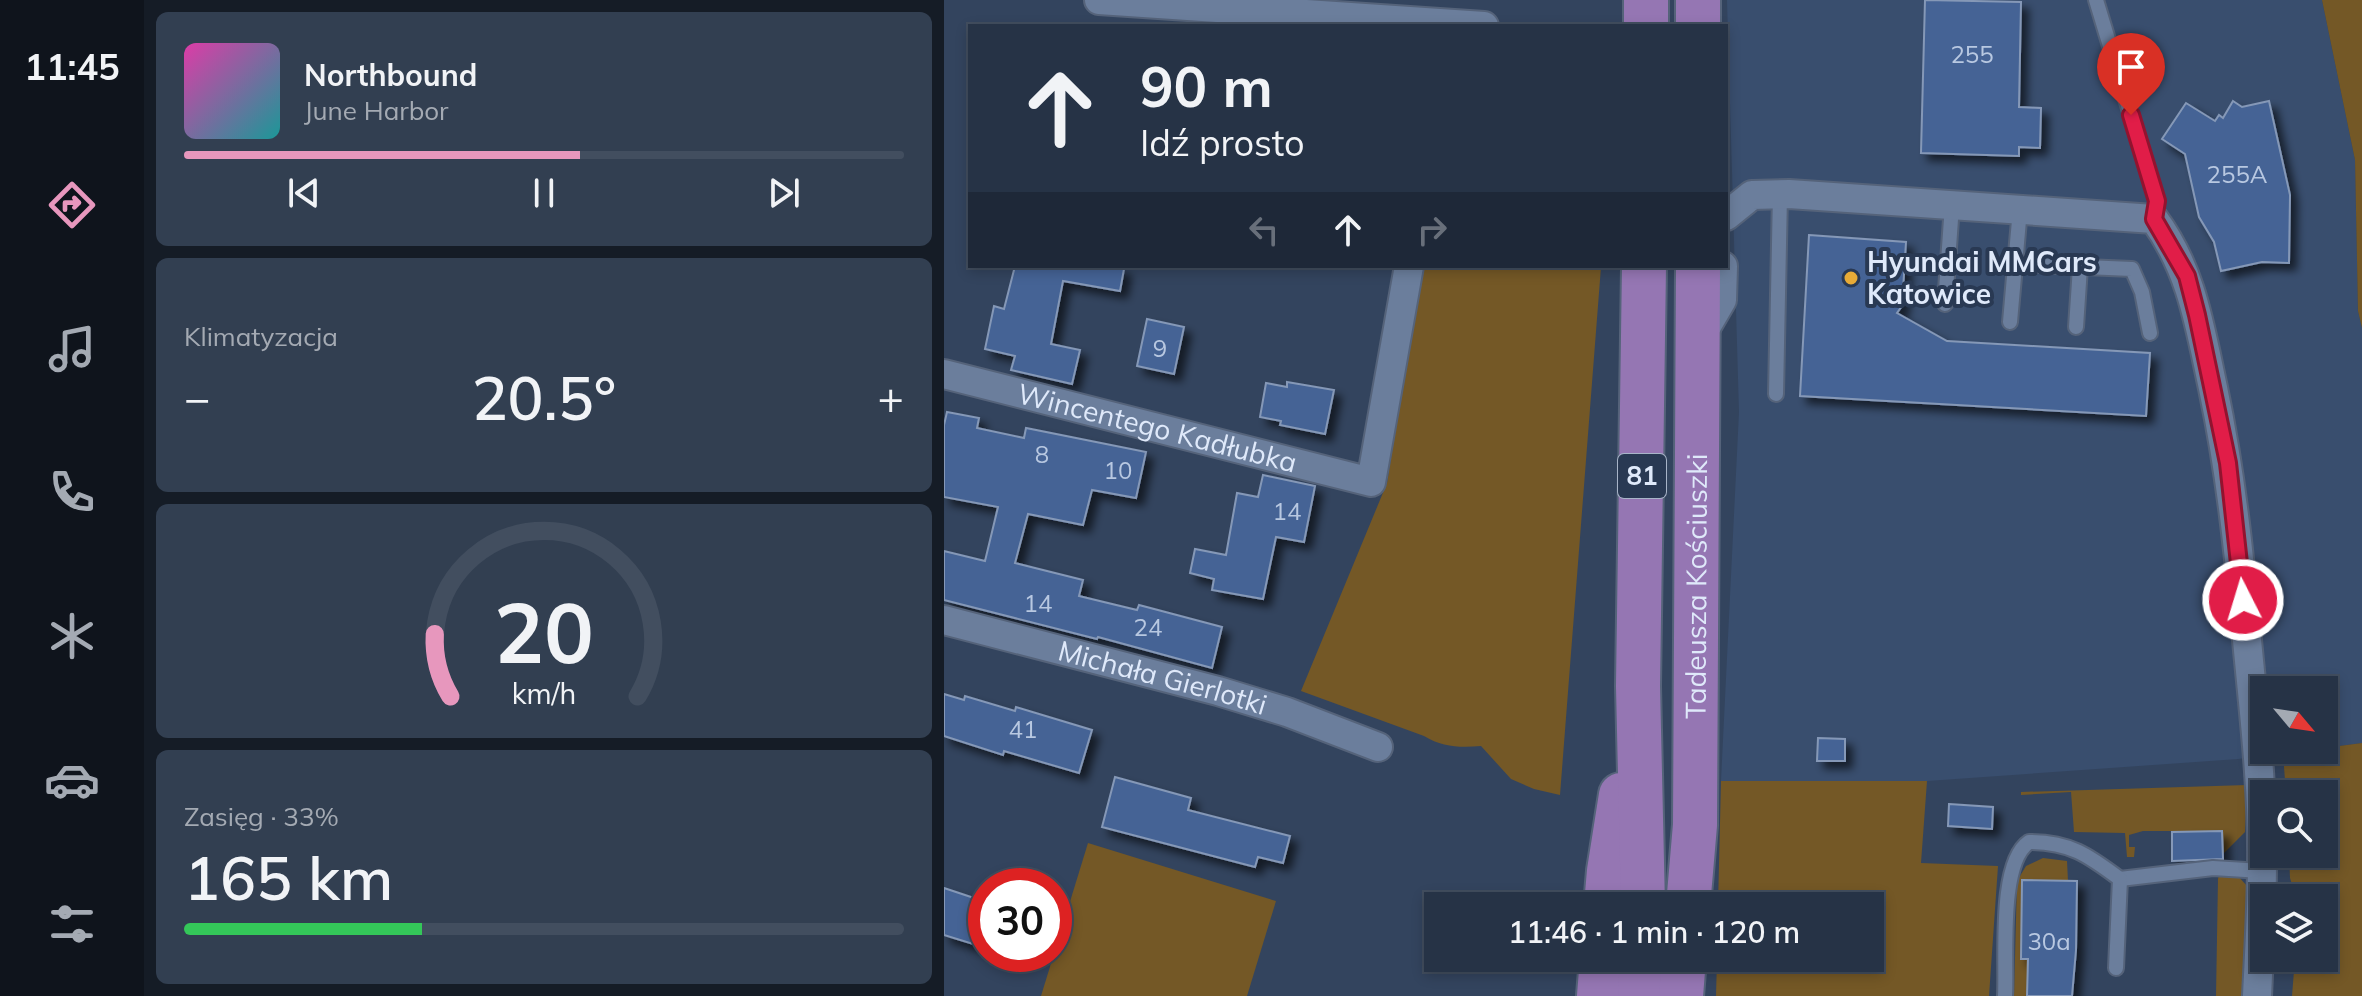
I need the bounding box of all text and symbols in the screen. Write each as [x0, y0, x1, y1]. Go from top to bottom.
pin [2097, 33, 2165, 115]
house number: 255 [1950, 39, 1994, 69]
text: 11:45 [24, 44, 120, 89]
icon: arrive [2109, 45, 2153, 89]
text: 90 m [1140, 51, 1273, 121]
text: Northbound [304, 56, 477, 94]
icon: ahead [1008, 56, 1112, 160]
text: June Harbor [304, 94, 449, 127]
text: Idź prosto [1140, 120, 1305, 165]
house number: 255A [2207, 159, 2268, 189]
icon: previous [282, 171, 326, 215]
icon: pause [522, 171, 566, 215]
icon: next [762, 171, 806, 215]
icon: directions [44, 177, 100, 233]
icon: left [1242, 208, 1286, 252]
icon: ahead [1326, 208, 1370, 252]
icon: right [1410, 208, 1454, 252]
place label: Hyundai MMCars Katowice [1867, 244, 2097, 311]
marker: Hyundai MMCars Katowice [1842, 269, 1860, 287]
text: Klimatyzacja [184, 320, 338, 353]
icon: music [44, 321, 100, 377]
house number: 9 [1153, 333, 1167, 363]
text: 20.5° [472, 360, 616, 435]
text: − [184, 370, 210, 425]
text: + [878, 370, 904, 425]
street label: Wincentego Kadłubka [1014, 375, 1301, 480]
house number: 8 [1035, 439, 1049, 469]
street label: Tadeusza Kościuszki [1678, 453, 1714, 719]
road number: 81 [1618, 454, 1666, 498]
house number: 10 [1104, 455, 1132, 485]
icon: phone [44, 464, 100, 520]
house number: 14 [1273, 496, 1301, 526]
position arrow [2201, 558, 2285, 642]
text: 20 [494, 579, 594, 684]
house number: 14 [1024, 588, 1052, 618]
icon: climate [44, 608, 100, 664]
house number: 24 [1134, 612, 1162, 642]
street label: Michała Gierlotki [1055, 632, 1271, 722]
text: km/h [512, 675, 576, 711]
north arrow [2250, 676, 2338, 764]
map controls [2250, 676, 2338, 972]
house number: 41 [1009, 714, 1037, 744]
icon: car [44, 752, 100, 808]
button: search [2250, 780, 2338, 868]
text: Zasięg · 33% [184, 800, 339, 833]
text: 165 km [184, 840, 393, 915]
speed limit sign: 30 [968, 868, 1072, 972]
button: layers [2250, 884, 2338, 972]
icon: filters [44, 896, 100, 952]
text: 11:46 · 1 min · 120 m [1508, 913, 1800, 951]
house number: 30a [2027, 926, 2071, 956]

